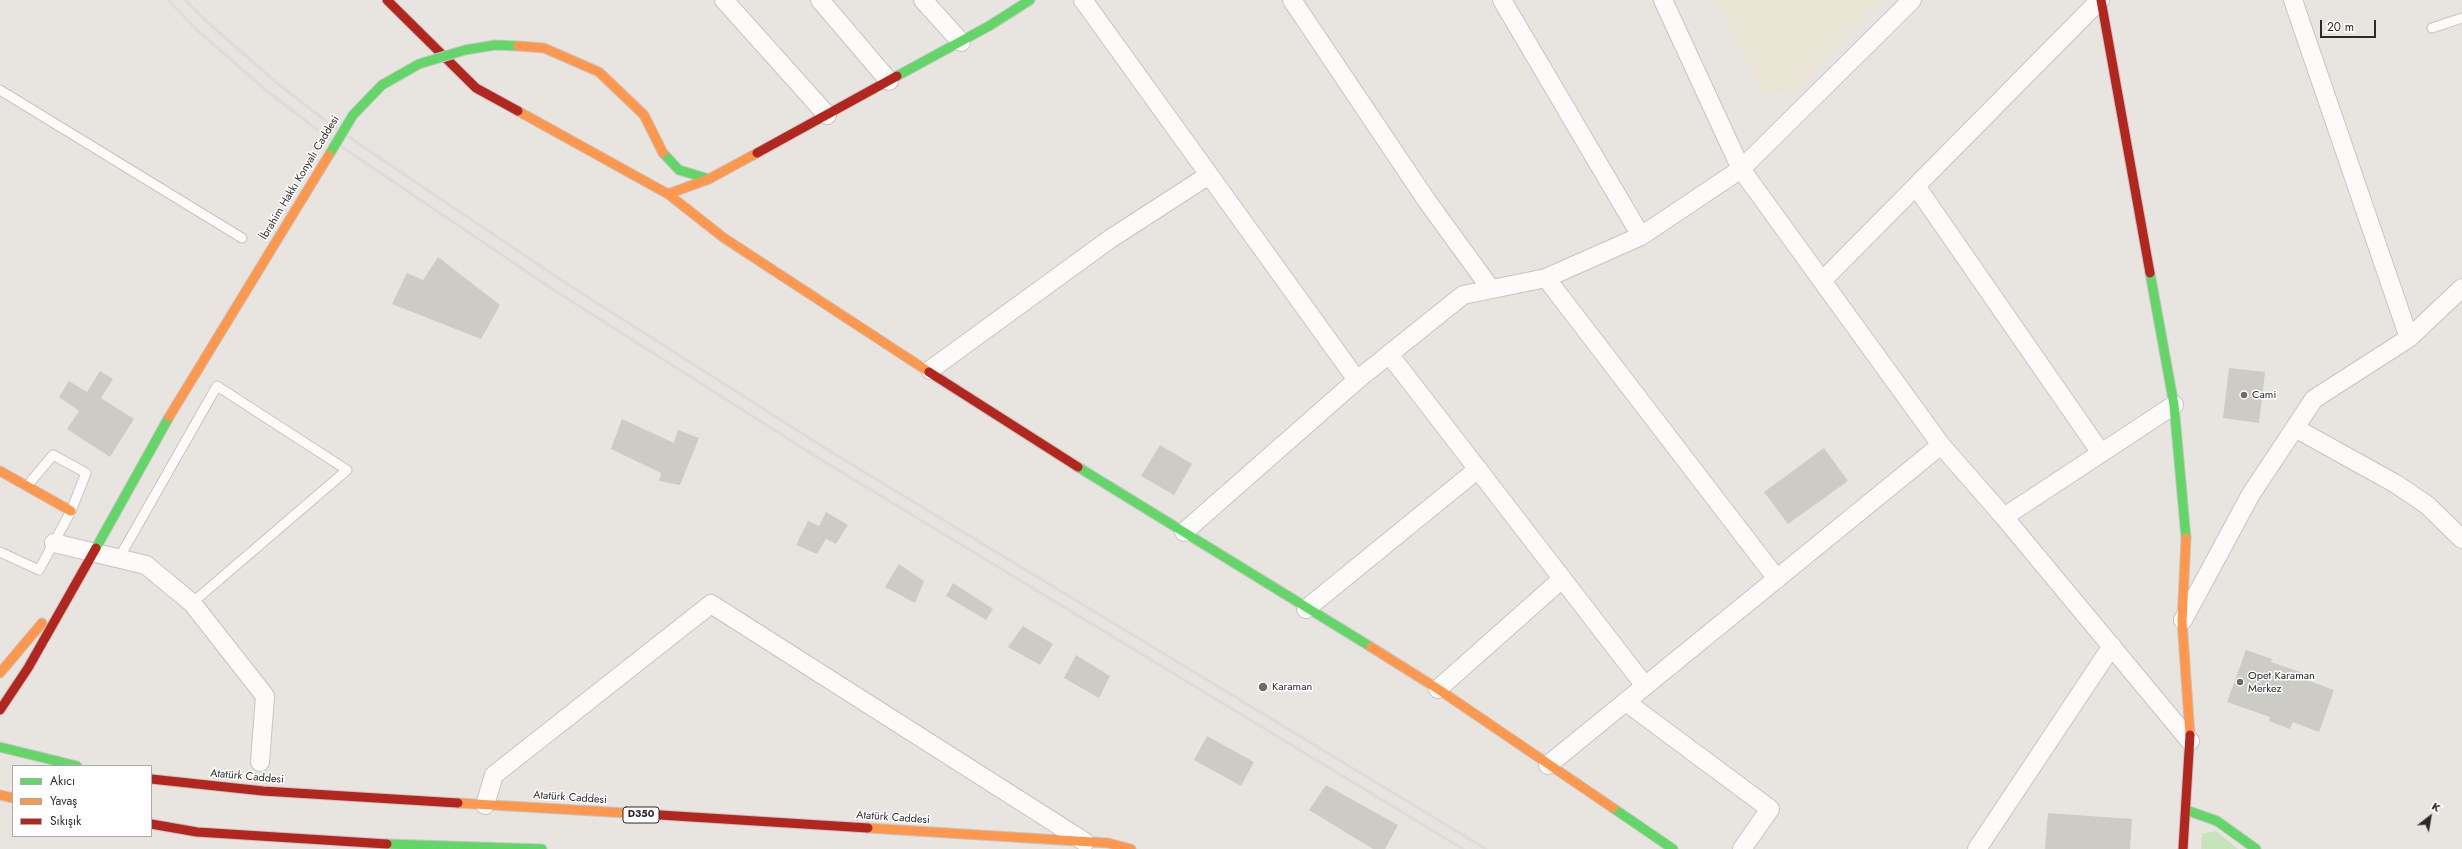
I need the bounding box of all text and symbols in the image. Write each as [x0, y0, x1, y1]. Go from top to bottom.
scale bar [2322, 12, 2378, 38]
text: 20 m [2327, 18, 2354, 36]
street label: İbrahim Hakkı Konyalı Caddesi [258, 114, 342, 242]
place label: Cami [2252, 388, 2276, 402]
marker: Cami [2239, 390, 2249, 400]
place label: Opet Karaman Merkez [2248, 669, 2315, 695]
marker: Opet Karaman Merkez [2235, 677, 2245, 687]
place label: Karaman [1272, 680, 1312, 694]
marker: Karaman [1257, 681, 1269, 693]
legend [12, 765, 152, 837]
street label: Atatürk Caddesi [210, 767, 284, 787]
text: Akıcı [50, 772, 75, 790]
street label: Atatürk Caddesi [533, 789, 607, 807]
text: Yavaş [50, 792, 77, 810]
north arrow [2410, 797, 2450, 837]
text: K [2429, 798, 2444, 816]
road number: D350 [623, 807, 659, 823]
street label: Atatürk Caddesi [856, 809, 930, 827]
text: Sıkışık [50, 812, 81, 830]

